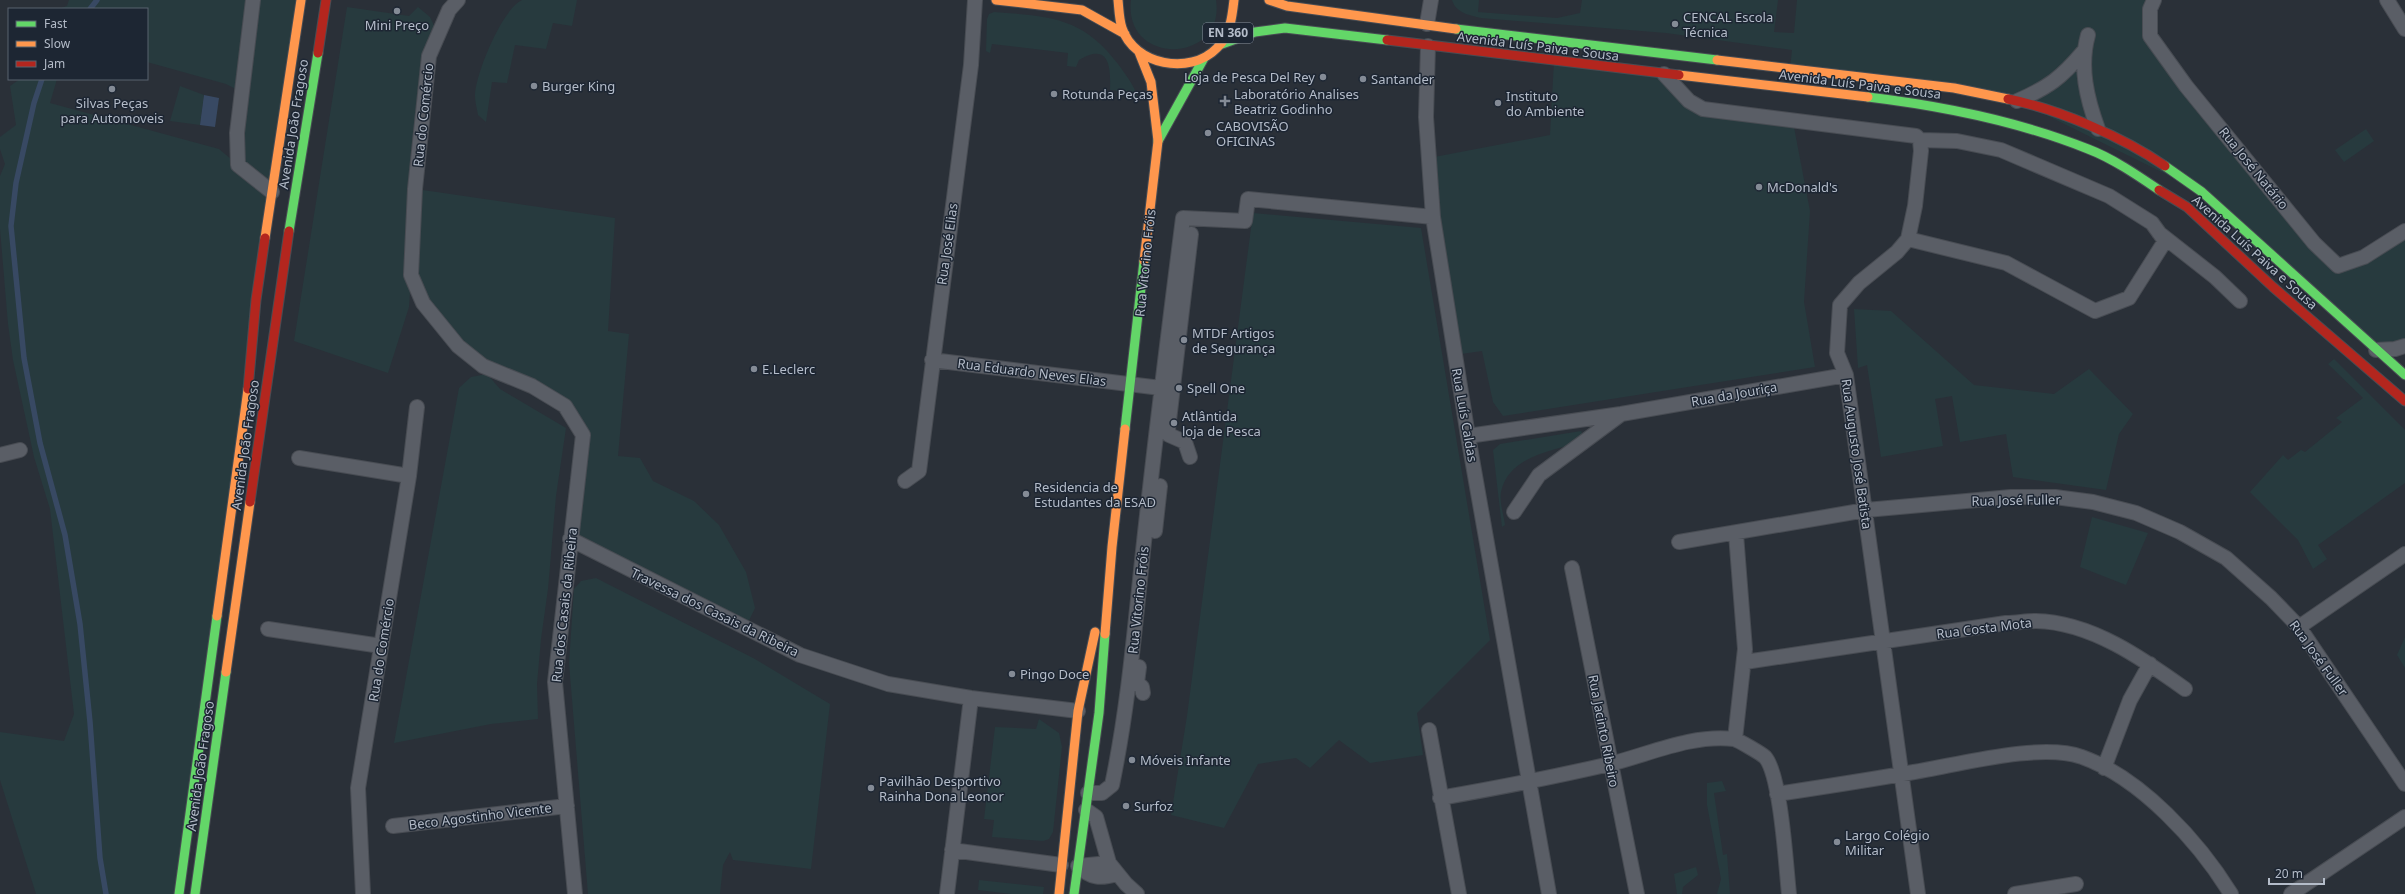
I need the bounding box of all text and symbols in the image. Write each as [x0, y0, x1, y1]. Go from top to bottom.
marker: Mini Preço [392, 6, 402, 16]
legend [8, 8, 148, 80]
place label: CENCAL Escola Técnica [1683, 8, 1773, 41]
text: Fast [44, 15, 68, 32]
place label: Mini Preço [365, 16, 429, 34]
marker: CENCAL Escola Técnica [1670, 19, 1680, 29]
road number: EN 360 [1203, 23, 1253, 43]
street label: Avenida Luís Paiva e Sousa [1456, 27, 1620, 65]
text: Slow [44, 35, 71, 52]
text: Jam [43, 55, 65, 72]
street label: Avenida João Fragoso [274, 58, 312, 190]
street label: Rua do Comércio [409, 62, 437, 168]
street label: Avenida Luís Paiva e Sousa [1778, 65, 1942, 103]
place label: Loja de Pesca Del Rey [1184, 68, 1315, 86]
place label: Santander [1371, 70, 1435, 88]
marker: Loja de Pesca Del Rey [1318, 72, 1328, 82]
marker: Santander [1358, 74, 1368, 84]
place label: Burger King [542, 77, 615, 95]
marker: Burger King [529, 81, 539, 91]
marker: Silvas Peças para Automoveis [107, 84, 117, 94]
place label: Rotunda Peças [1062, 85, 1152, 103]
place label: Laboratório Analises Beatriz Godinho [1234, 85, 1359, 118]
place label: Instituto do Ambiente [1506, 87, 1584, 120]
marker: Rotunda Peças [1049, 89, 1059, 99]
place label: Silvas Peças para Automoveis [60, 94, 164, 127]
marker: Laboratório Analises Beatriz Godinho [1219, 95, 1231, 107]
marker: Instituto do Ambiente [1493, 98, 1503, 108]
place label: CABOVISÃO OFICINAS [1216, 117, 1289, 150]
street label: Rua José Natário [2215, 123, 2293, 213]
marker: CABOVISÃO OFICINAS [1203, 128, 1213, 138]
place label: McDonald's [1767, 178, 1838, 196]
marker: McDonald's [1754, 182, 1764, 192]
street label: Avenida Luís Paiva e Sousa [2188, 191, 2322, 313]
street label: Rua José Elias [932, 202, 962, 286]
street label: Rua Vitorino Fróis [1130, 208, 1160, 318]
place label: MTDF Artigos de Segurança [1192, 324, 1275, 357]
marker: MTDF Artigos de Segurança [1179, 335, 1189, 345]
street label: Rua Eduardo Neves Elias [957, 354, 1107, 390]
place label: E.Leclerc [762, 360, 815, 378]
marker: E.Leclerc [749, 364, 759, 374]
street label: Rua Luís Caldas [1448, 367, 1482, 463]
street label: Rua da Jouriça [1690, 378, 1778, 410]
street label: Rua Augusto José Batista [1838, 378, 1876, 530]
street label: Avenida João Fragoso [227, 379, 263, 511]
place label: Spell One [1187, 379, 1245, 397]
marker: Spell One [1174, 383, 1184, 393]
place label: Atlântida loja de Pesca [1182, 407, 1261, 440]
marker: Atlântida loja de Pesca [1169, 418, 1179, 428]
place label: Residencia de Estudantes da ESAD [1034, 478, 1156, 511]
marker: Residencia de Estudantes da ESAD [1021, 489, 1031, 499]
street label: Rua José Fuller [1971, 490, 2061, 510]
street label: Rua dos Casais da Ribeira [547, 527, 581, 683]
street label: Rua Vitorino Fróis [1123, 545, 1153, 655]
street label: Travessa dos Casais da Ribeira [628, 563, 802, 661]
street label: Rua do Comércio [364, 597, 398, 703]
street label: Rua Costa Mota [1935, 613, 2033, 643]
street label: Rua José Fuller [2285, 617, 2353, 700]
place label: Pingo Doce [1020, 665, 1089, 683]
marker: Pingo Doce [1007, 669, 1017, 679]
street label: Rua Jacinto Ribeiro [1584, 673, 1624, 789]
street label: Avenida João Fragoso [182, 700, 218, 832]
place label: Móveis Infante [1140, 751, 1231, 769]
marker: Móveis Infante [1127, 755, 1137, 765]
place label: Pavilhão Desportivo Rainha Dona Leonor [879, 772, 1004, 805]
marker: Pavilhão Desportivo Rainha Dona Leonor [866, 783, 876, 793]
place label: Surfoz [1134, 797, 1173, 815]
street label: Beco Agostinho Vicente [408, 798, 552, 834]
marker: Surfoz [1121, 801, 1131, 811]
place label: Largo Colégio Militar [1845, 826, 1930, 859]
marker: Largo Colégio Militar [1832, 837, 1842, 847]
scale bar [2269, 860, 2324, 886]
text: 20 m [2275, 865, 2303, 882]

